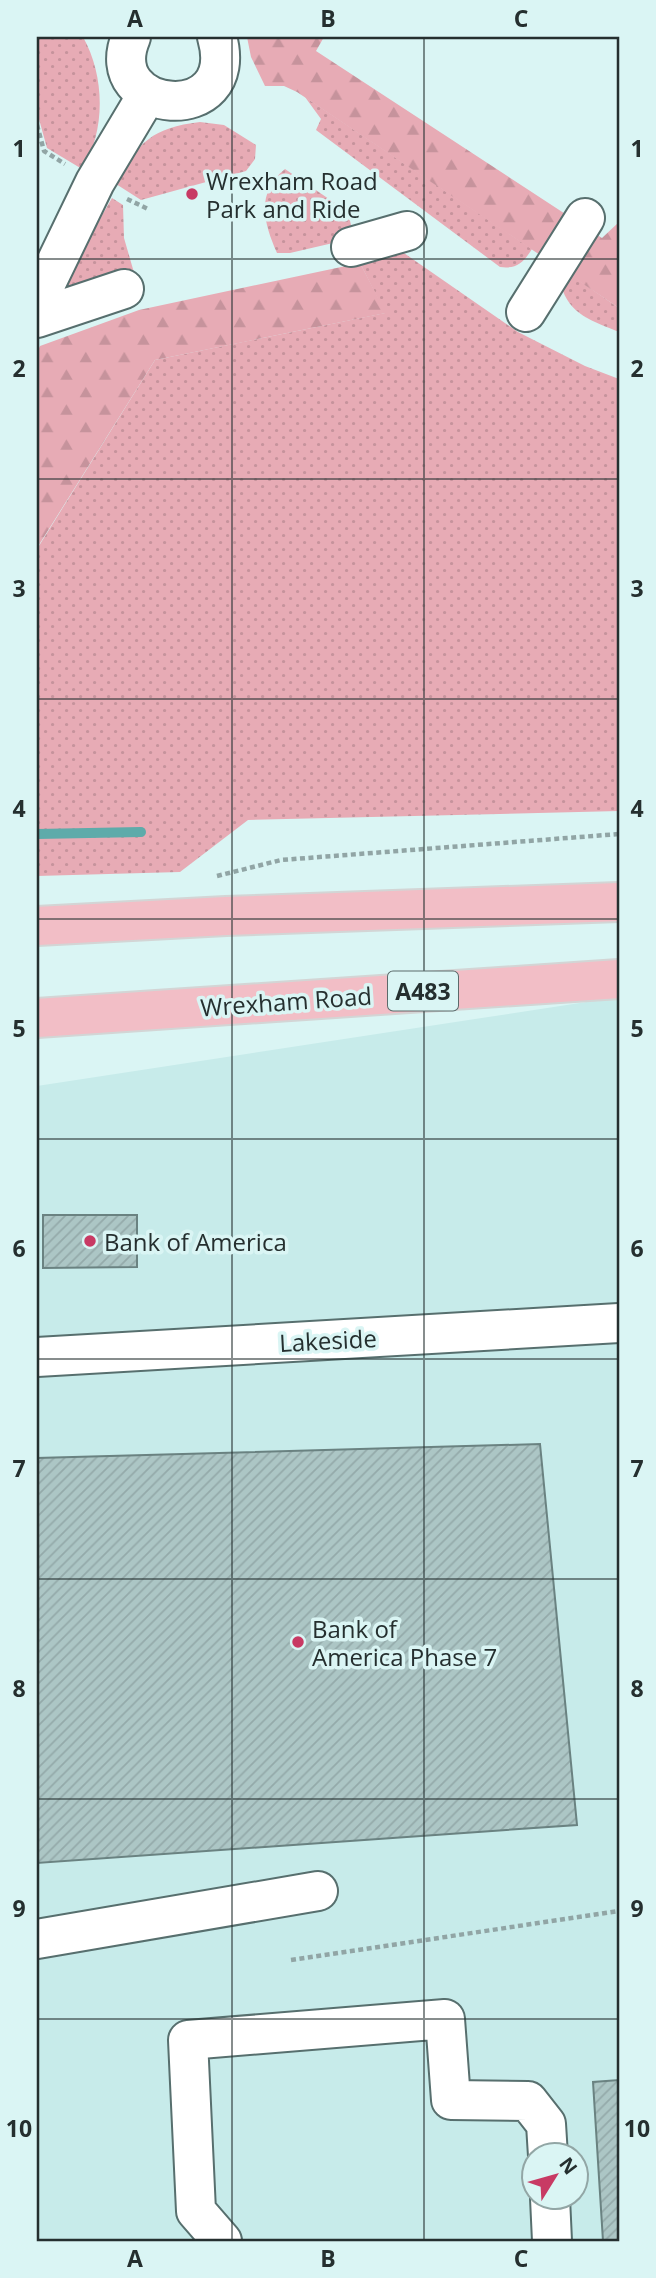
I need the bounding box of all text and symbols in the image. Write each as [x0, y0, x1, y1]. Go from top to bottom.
text: A [127, 2, 143, 34]
text: B [320, 2, 336, 34]
text: C [514, 2, 528, 34]
text: 1 [12, 132, 26, 164]
text: 1 [630, 132, 644, 164]
place label: Wrexham Road Park and Ride [206, 164, 378, 225]
marker: Wrexham Road Park and Ride [184, 186, 200, 202]
text: 2 [12, 352, 26, 384]
text: 2 [630, 352, 644, 384]
text: 3 [12, 572, 26, 604]
text: 3 [630, 572, 644, 604]
text: 4 [12, 792, 26, 824]
text: 4 [630, 792, 644, 824]
road number: A483 [388, 972, 458, 1010]
street label: Wrexham Road [199, 979, 373, 1023]
text: 5 [12, 1012, 26, 1044]
text: 5 [630, 1012, 644, 1044]
place label: Bank of America [104, 1225, 287, 1258]
text: 6 [12, 1232, 26, 1264]
text: 6 [630, 1232, 644, 1264]
marker: Bank of America [82, 1233, 98, 1249]
street label: Lakeside [278, 1321, 378, 1359]
text: 7 [12, 1452, 26, 1484]
text: 7 [630, 1452, 644, 1484]
place label: Bank of America Phase 7 [312, 1612, 497, 1673]
marker: Bank of America Phase 7 [290, 1634, 306, 1650]
text: 8 [12, 1672, 26, 1704]
text: 8 [630, 1672, 644, 1704]
text: 9 [12, 1892, 26, 1924]
text: 9 [630, 1892, 644, 1924]
text: 10 [6, 2112, 32, 2144]
text: 10 [624, 2112, 650, 2144]
north arrow [520, 2142, 590, 2212]
text: N [554, 2152, 584, 2180]
text: A [127, 2242, 143, 2274]
text: B [320, 2242, 336, 2274]
text: C [514, 2242, 528, 2274]

